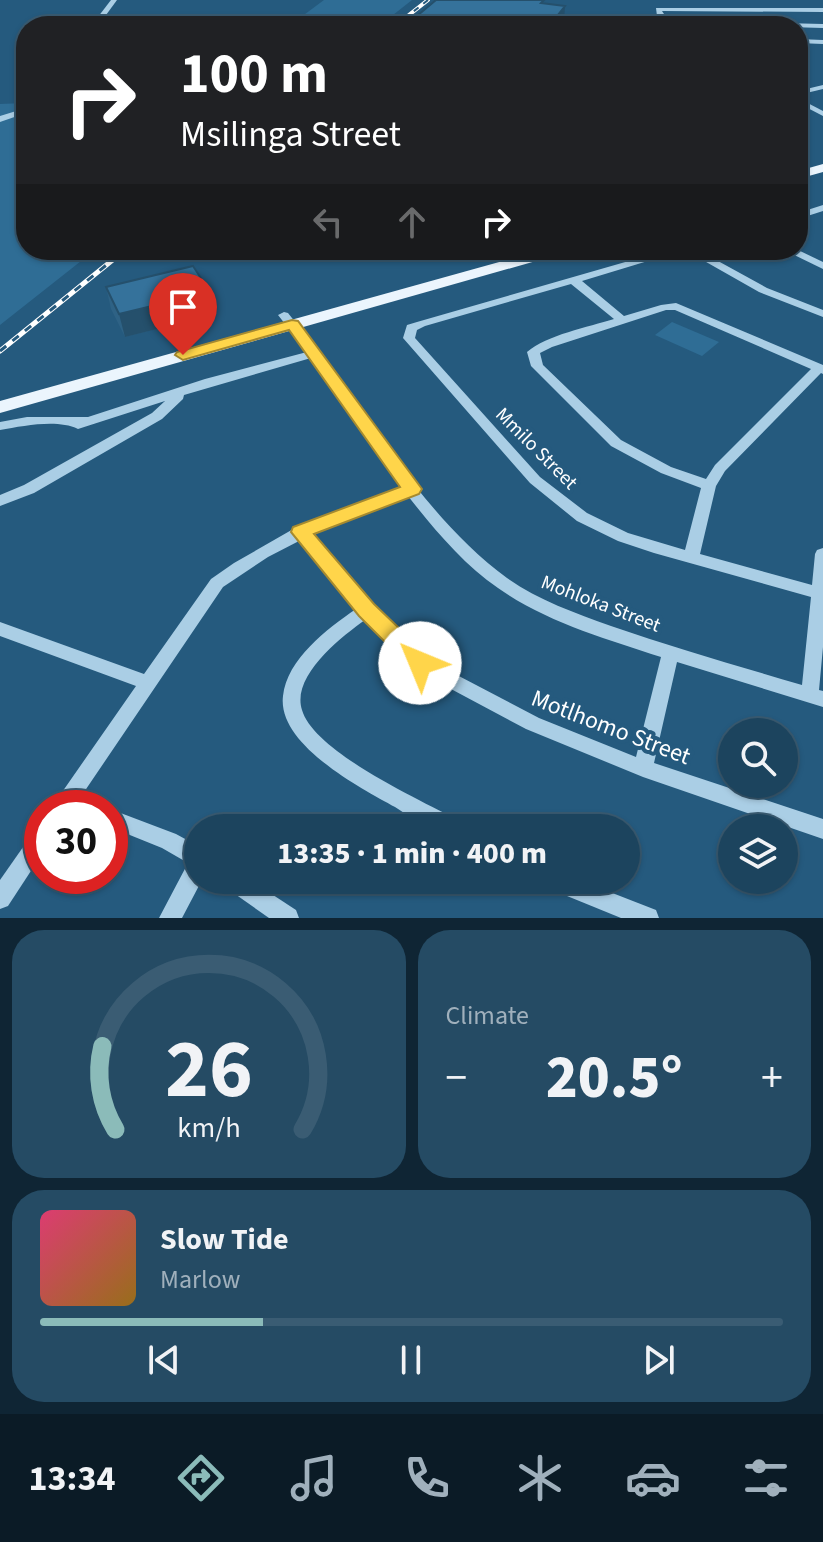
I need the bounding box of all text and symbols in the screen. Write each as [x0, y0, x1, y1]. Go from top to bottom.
text: 100 m [180, 35, 328, 114]
icon: right [48, 48, 152, 152]
text: Msilinga Street [180, 109, 401, 160]
icon: left [306, 200, 350, 244]
icon: ahead [390, 200, 434, 244]
icon: right [474, 200, 518, 244]
pin [149, 273, 217, 355]
icon: arrive [161, 285, 205, 329]
street label: Mmilo Street [489, 401, 584, 496]
street label: Mohloka Street [537, 568, 665, 640]
position arrow [378, 621, 462, 705]
street label: Motlhomo Street [526, 681, 696, 774]
map controls [718, 718, 798, 894]
button: search [718, 718, 798, 798]
speed limit sign: 30 [24, 790, 128, 894]
button: layers [718, 814, 798, 894]
text: 13:35 · 1 min · 400 m [277, 832, 547, 875]
text: Climate [446, 997, 529, 1034]
text: 26 [165, 1011, 253, 1129]
text: 20.5° [546, 1036, 683, 1121]
text: − [446, 1047, 467, 1110]
text: + [761, 1047, 783, 1110]
text: km/h [177, 1108, 240, 1148]
text: Slow Tide [160, 1218, 289, 1261]
text: Marlow [160, 1261, 240, 1298]
icon: previous [142, 1338, 186, 1382]
icon: pause [389, 1338, 433, 1382]
icon: next [637, 1338, 681, 1382]
icon: directions [173, 1450, 229, 1506]
icon: music [286, 1450, 342, 1506]
icon: phone [399, 1450, 455, 1506]
icon: climate [512, 1450, 568, 1506]
icon: car [625, 1450, 681, 1506]
icon: filters [738, 1450, 794, 1506]
text: 13:34 [29, 1453, 115, 1504]

